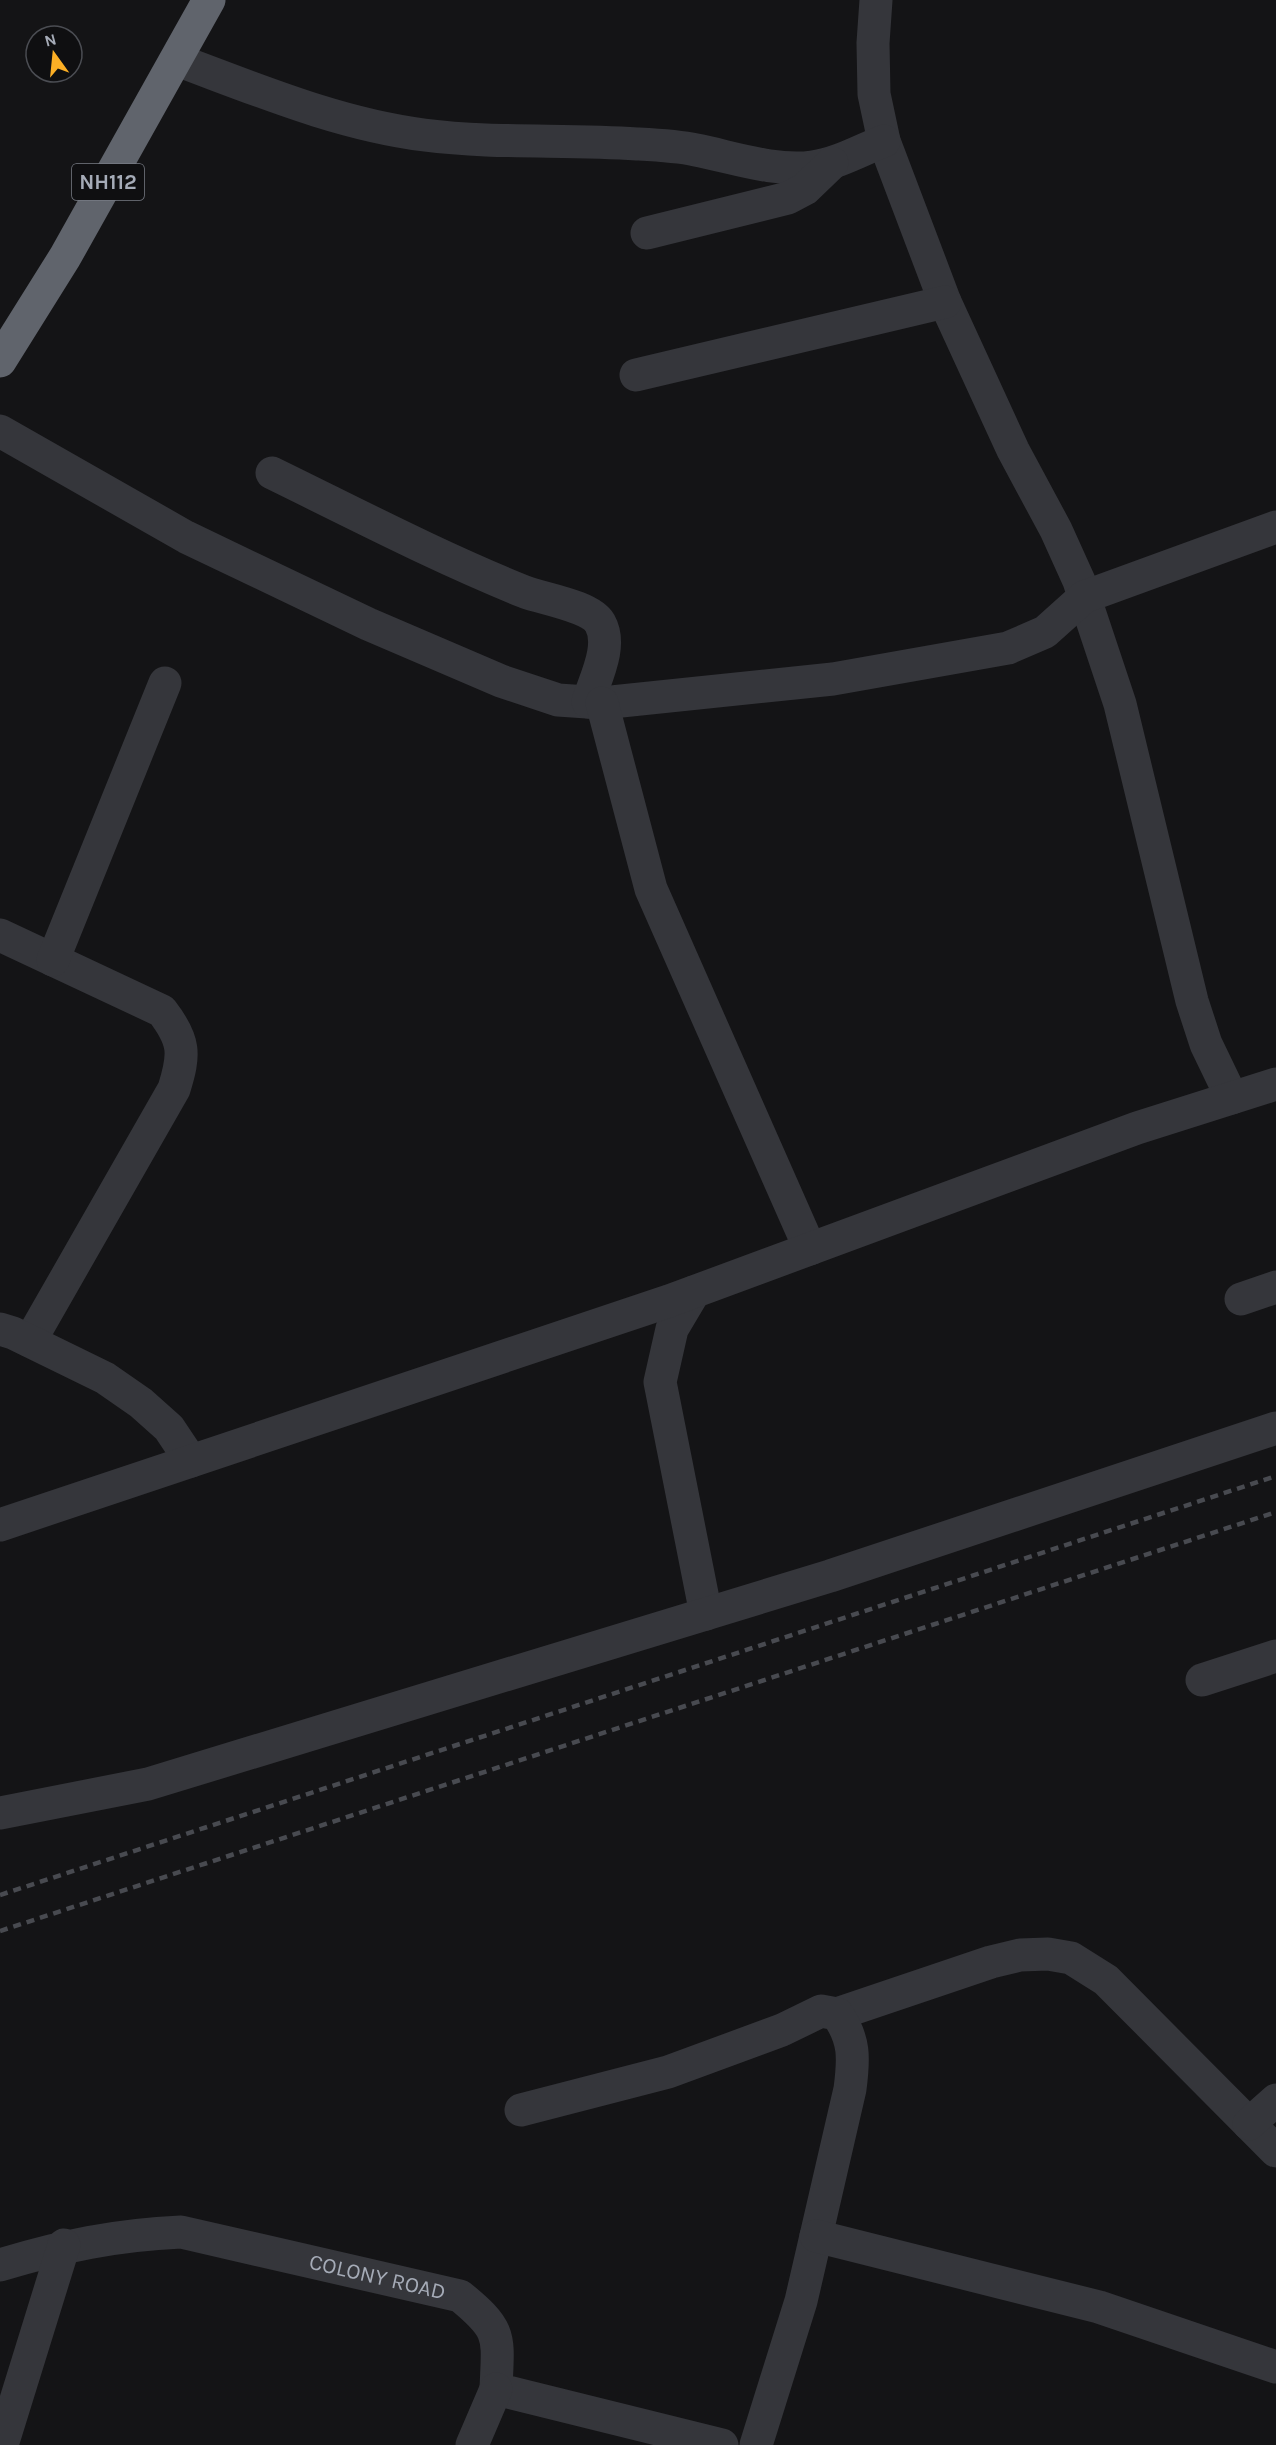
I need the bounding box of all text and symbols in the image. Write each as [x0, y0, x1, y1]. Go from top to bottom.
north arrow [24, 24, 84, 84]
text: N [42, 29, 58, 51]
road number: NH112 [72, 164, 144, 200]
street label: COLONY ROAD [307, 2249, 448, 2305]

